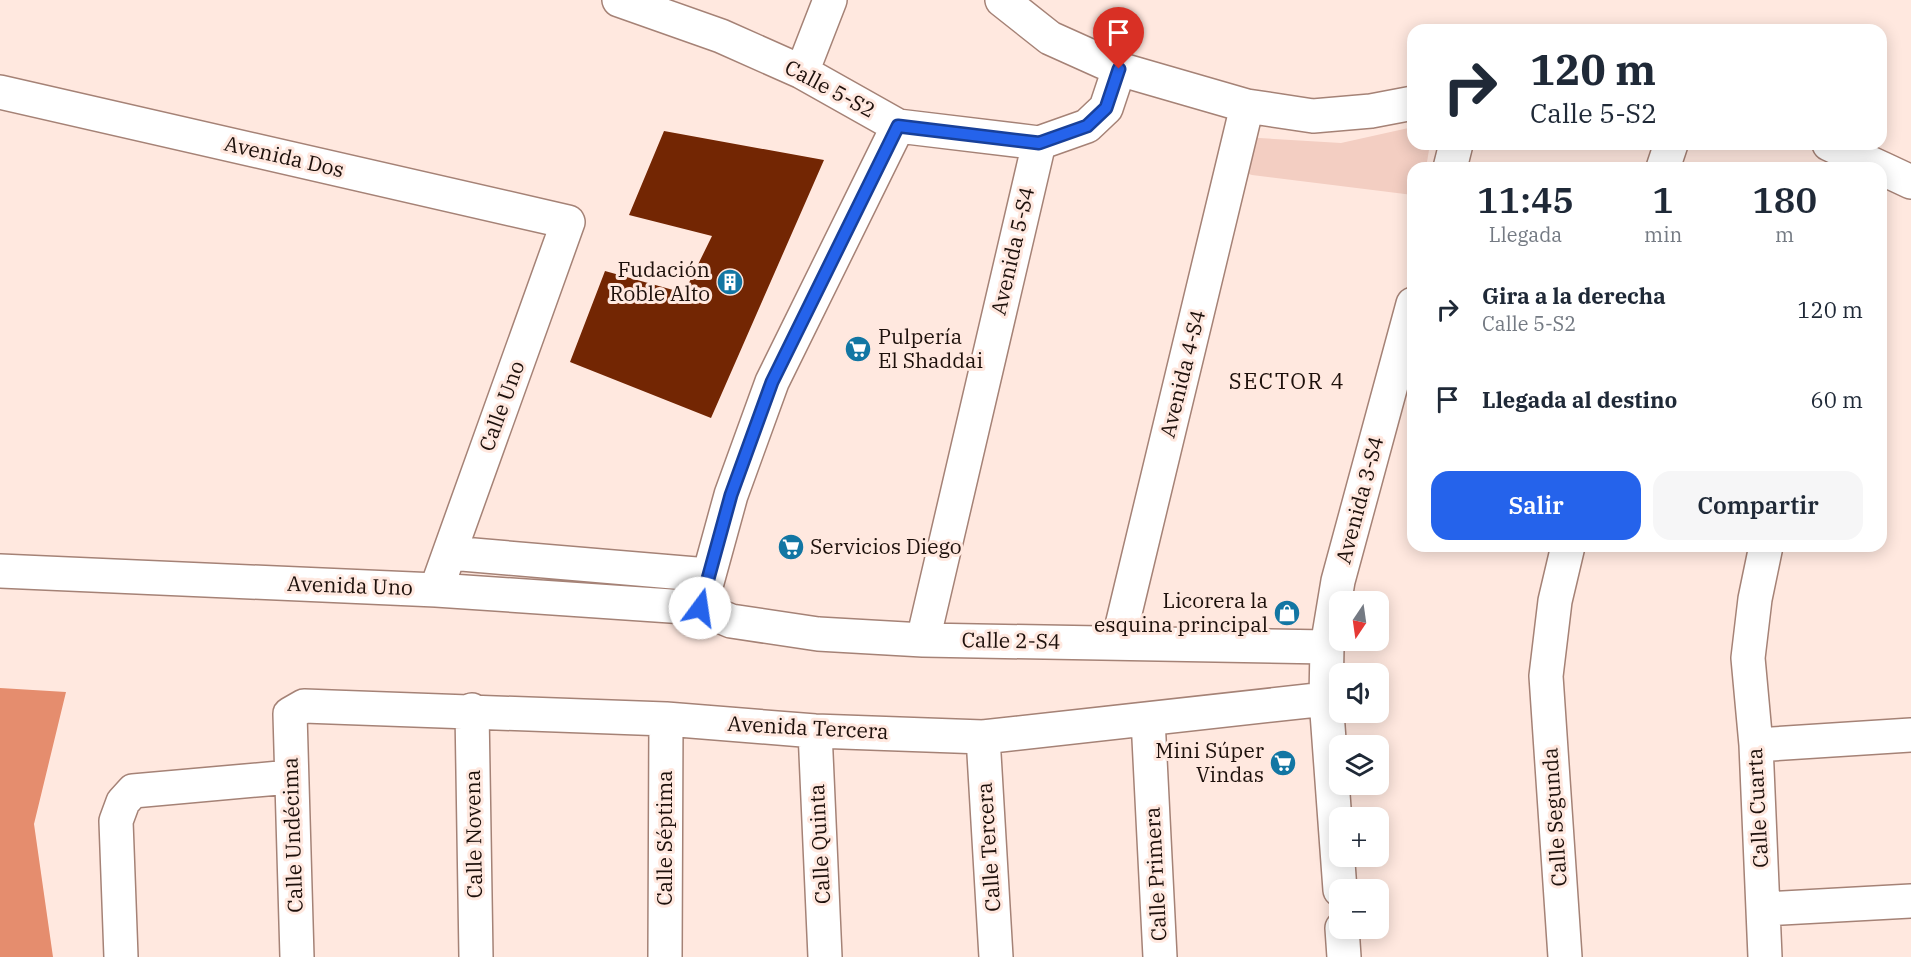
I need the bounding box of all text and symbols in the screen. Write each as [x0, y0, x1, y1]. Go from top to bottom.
pin [1093, 7, 1144, 69]
icon: arrive [1102, 16, 1135, 49]
text: 120 m [1530, 42, 1656, 97]
icon: right [1431, 48, 1509, 126]
street label: Calle 5-S2 [780, 53, 881, 124]
text: Calle 5-S2 [1530, 95, 1657, 130]
street label: Avenida Dos [222, 129, 347, 183]
text: 11:45 [1477, 176, 1574, 223]
text: 1 [1652, 176, 1674, 223]
text: 180 [1752, 176, 1817, 223]
street label: Avenida 5-S4 [984, 184, 1040, 318]
text: Llegada [1489, 221, 1562, 248]
text: min [1644, 221, 1682, 248]
text: m [1775, 221, 1794, 248]
place label: Fudación Roble Alto [610, 255, 710, 307]
building icon: Fudación Roble Alto [715, 267, 745, 297]
text: Gira a la derecha [1482, 281, 1666, 310]
icon: right [1431, 293, 1464, 326]
text: 120 m [1797, 295, 1863, 324]
street label: Avenida 4-S4 [1153, 307, 1211, 441]
text: Calle 5-S2 [1482, 310, 1576, 337]
place label: Pulpería El Shaddai [878, 322, 983, 374]
supermarket icon: Pulpería El Shaddai [843, 334, 873, 364]
street label: Calle Uno [472, 357, 530, 455]
district label: SECTOR 4 [1229, 366, 1345, 395]
icon: arrive [1431, 383, 1464, 416]
text: Llegada al destino [1482, 385, 1677, 414]
text: 60 m [1811, 385, 1863, 414]
street label: Avenida 3-S4 [1329, 433, 1389, 566]
button: Salir [1431, 471, 1641, 540]
button: Compartir [1653, 471, 1863, 540]
supermarket icon: Servicios Diego [776, 532, 806, 562]
place label: Servicios Diego [810, 532, 962, 560]
street label: Avenida Uno [287, 569, 413, 601]
position arrow [668, 576, 732, 640]
place label: Licorera la esquina principal [1094, 586, 1268, 638]
north arrow [1329, 591, 1389, 651]
map controls [1329, 591, 1389, 939]
shop icon: Licorera la esquina principal [1272, 598, 1302, 628]
street label: Calle 2-S4 [961, 625, 1061, 655]
button: sound [1329, 663, 1389, 723]
street label: Avenida Tercera [727, 709, 889, 745]
button: layers [1329, 735, 1389, 795]
place label: Mini Súper Vindas [1155, 736, 1265, 788]
street label: Calle Segunda [1535, 747, 1573, 888]
street label: Calle Cuarta [1740, 747, 1774, 869]
supermarket icon: Mini Súper Vindas [1268, 748, 1298, 778]
street label: Calle Undécima [275, 757, 309, 913]
street label: Calle Novena [458, 769, 488, 899]
street label: Calle Séptima [650, 770, 678, 906]
street label: Calle Tercera [970, 781, 1006, 913]
street label: Calle Quinta [802, 783, 836, 905]
street label: Calle Primera [1138, 806, 1173, 942]
button: + [1329, 807, 1389, 867]
button: − [1329, 879, 1389, 939]

